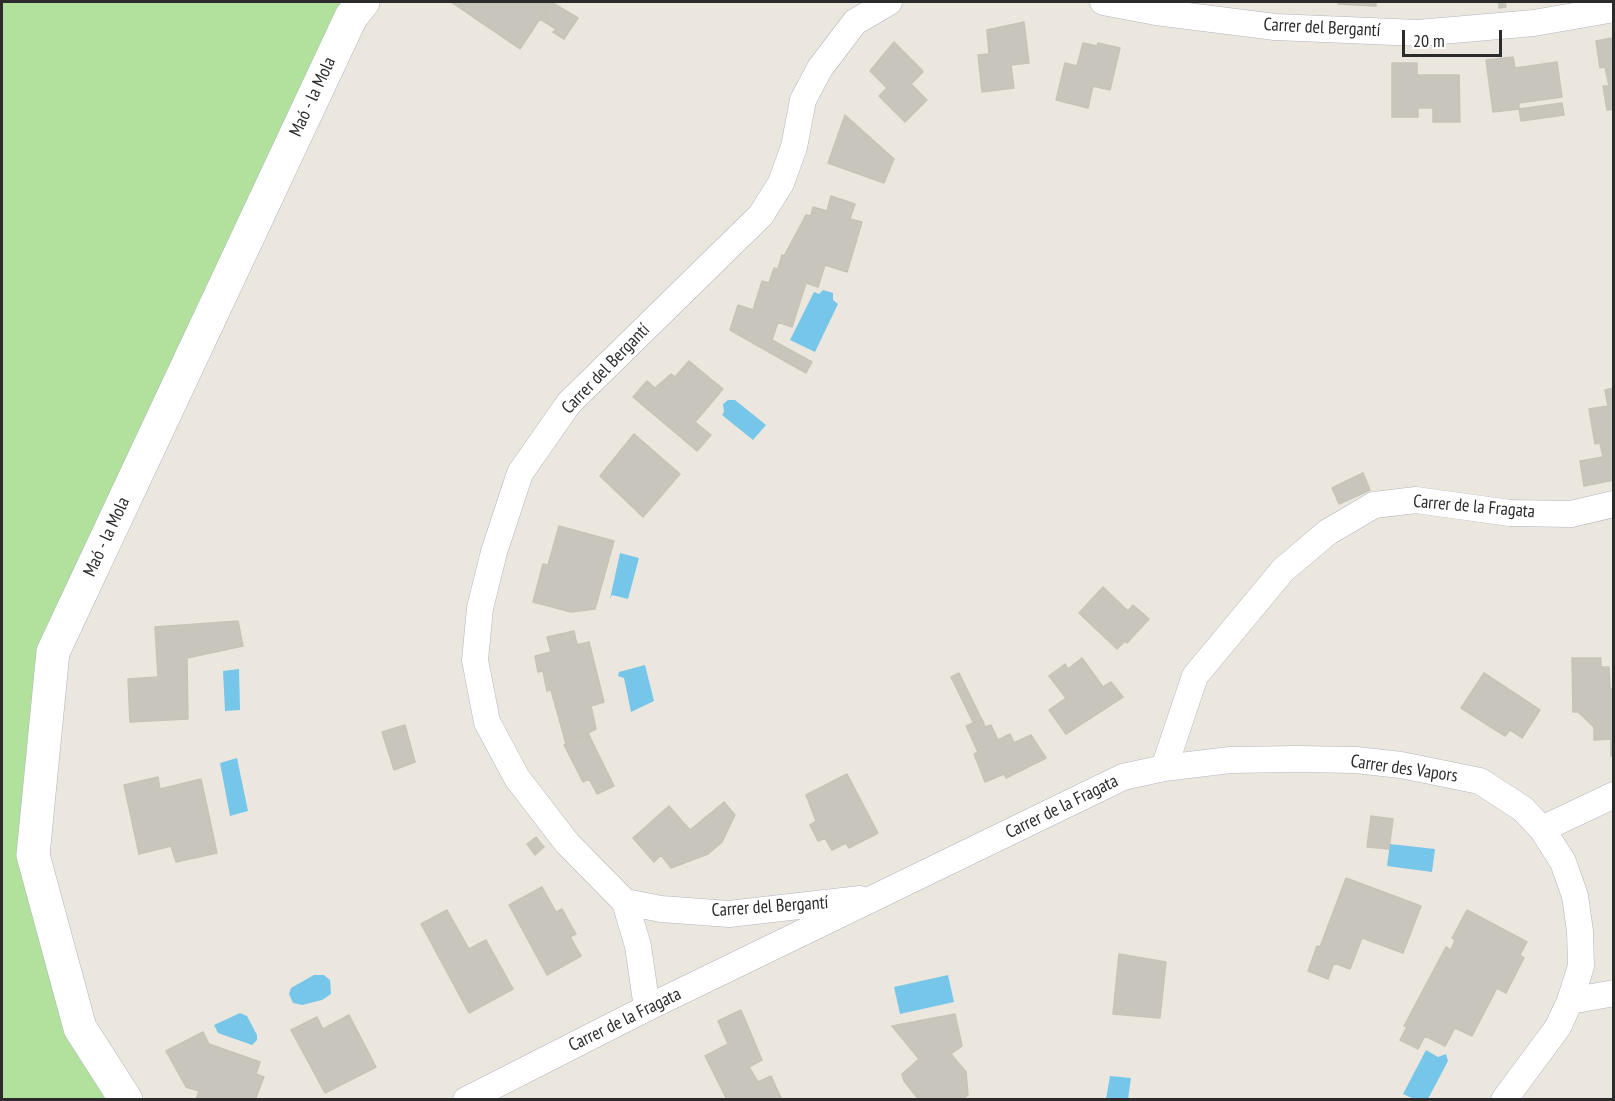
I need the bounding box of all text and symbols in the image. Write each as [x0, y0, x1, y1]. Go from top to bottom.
street label: Carrer del Bergantí [1263, 14, 1381, 42]
scale bar [1405, 18, 1506, 56]
text: 20 m [1413, 29, 1445, 52]
street label: Maó - la Mola [285, 54, 341, 140]
street label: Carrer del Bergantí [558, 319, 654, 419]
street label: Carrer de la Fragata [1412, 491, 1536, 523]
street label: Maó - la Mola [79, 494, 135, 580]
street label: Carrer des Vapors [1349, 751, 1459, 787]
street label: Carrer de la Fragata [1002, 771, 1122, 843]
street label: Carrer del Bergantí [711, 892, 829, 922]
street label: Carrer de la Fragata [565, 984, 685, 1056]

